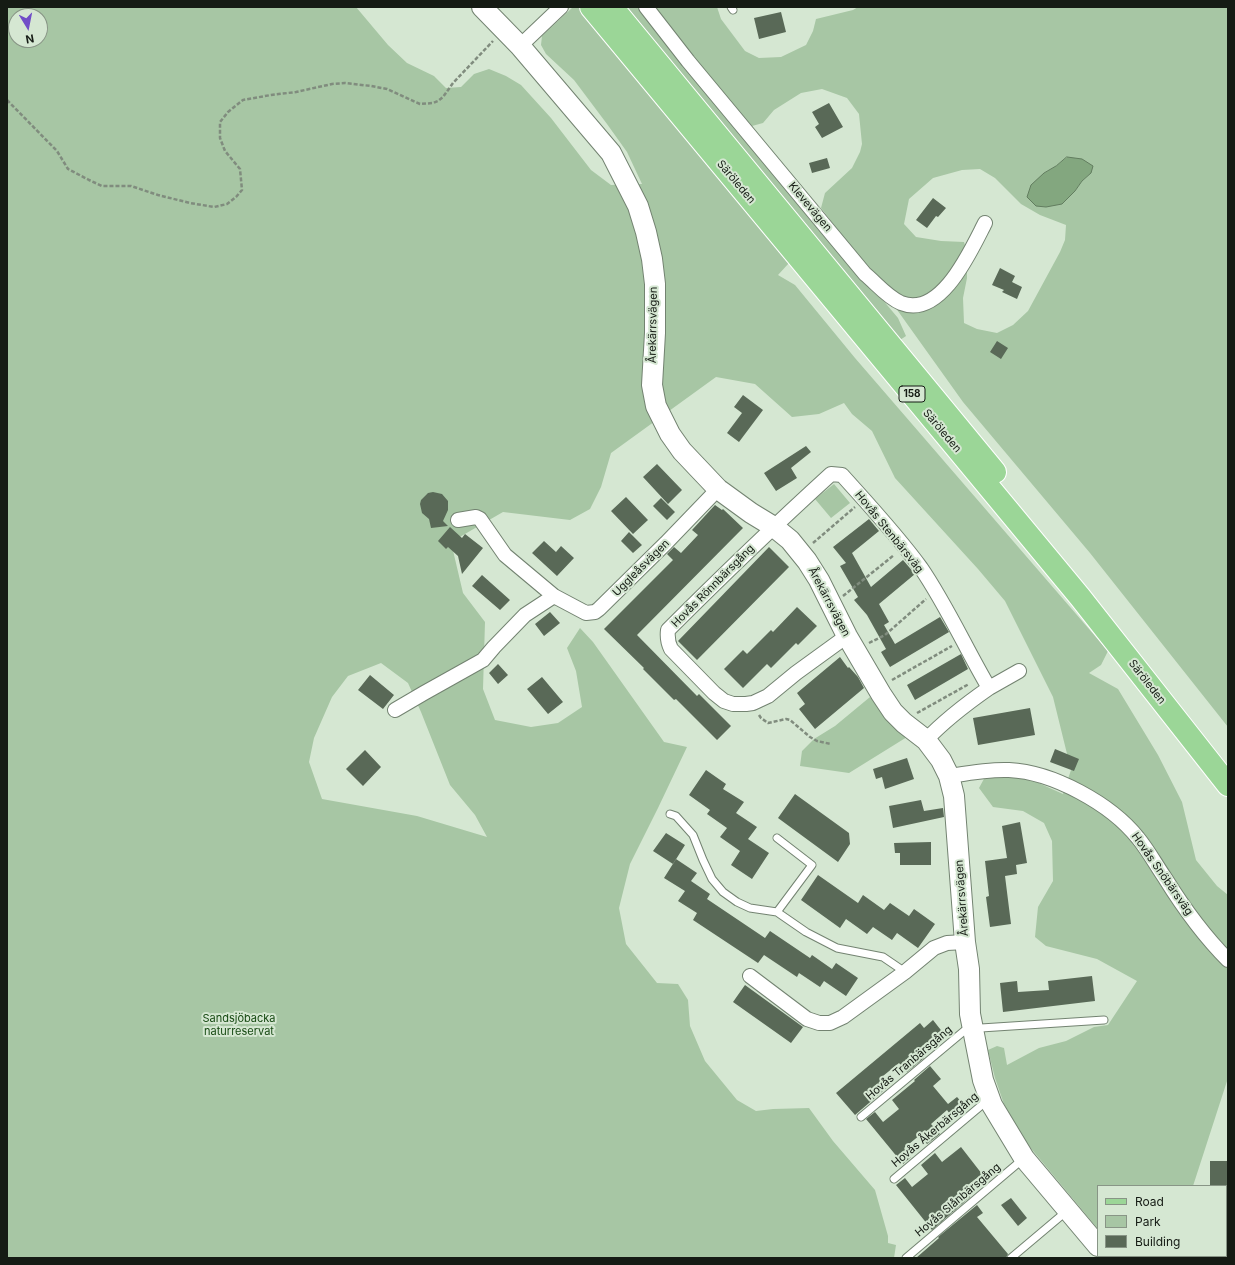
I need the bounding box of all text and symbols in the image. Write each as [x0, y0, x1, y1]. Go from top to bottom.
north arrow [8, 8, 48, 48]
text: N [25, 31, 35, 46]
street label: Säröleden [714, 158, 758, 206]
street label: Klevevägen [786, 180, 834, 234]
street label: Årekärrsvägen [646, 287, 660, 363]
road number: 158 [899, 386, 925, 402]
street label: Säröleden [920, 407, 964, 455]
street label: Hovås Stenbärsväg [852, 489, 926, 575]
street label: Uggleåsvägen [610, 537, 672, 599]
street label: Hovås Rönnbärsgång [669, 542, 757, 630]
street label: Årekärrsvägen [805, 565, 853, 639]
street label: Säröleden [1126, 657, 1168, 707]
street label: Hovås Snöbärsväg [1129, 830, 1195, 918]
street label: Årekärrsvägen [953, 859, 971, 937]
park label: Sandsjöbacka naturreservat [202, 1012, 276, 1038]
street label: Hovås Tranbärsgång [863, 1023, 955, 1103]
street label: Hovås Åkerbärsgång [889, 1090, 981, 1170]
street label: Hovås Slånbärsgång [913, 1160, 1003, 1240]
legend [1097, 1185, 1227, 1257]
text: Road [1135, 1194, 1164, 1209]
text: Park [1135, 1214, 1161, 1229]
text: Building [1135, 1234, 1180, 1249]

